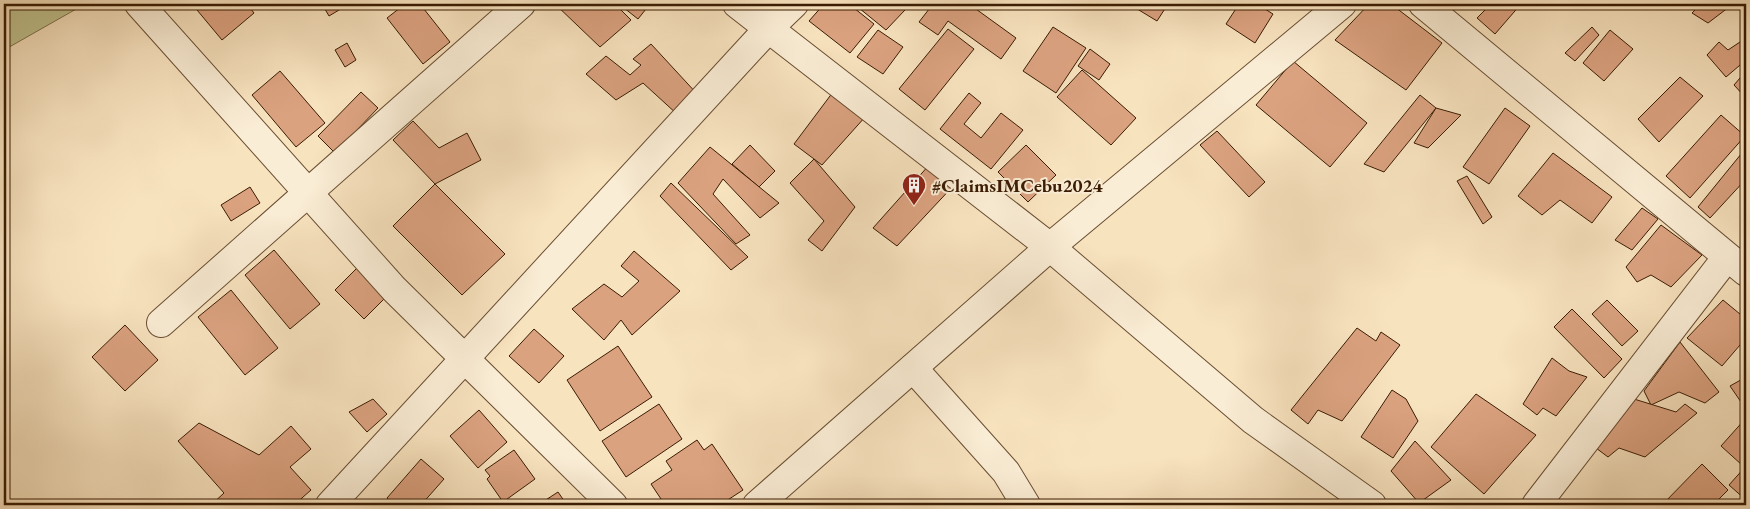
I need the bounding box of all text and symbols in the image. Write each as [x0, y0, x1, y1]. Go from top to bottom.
building icon: #ClaimsIMCebu2024 [901, 172, 927, 206]
place label: #ClaimsIMCebu2024 [932, 173, 1104, 198]

